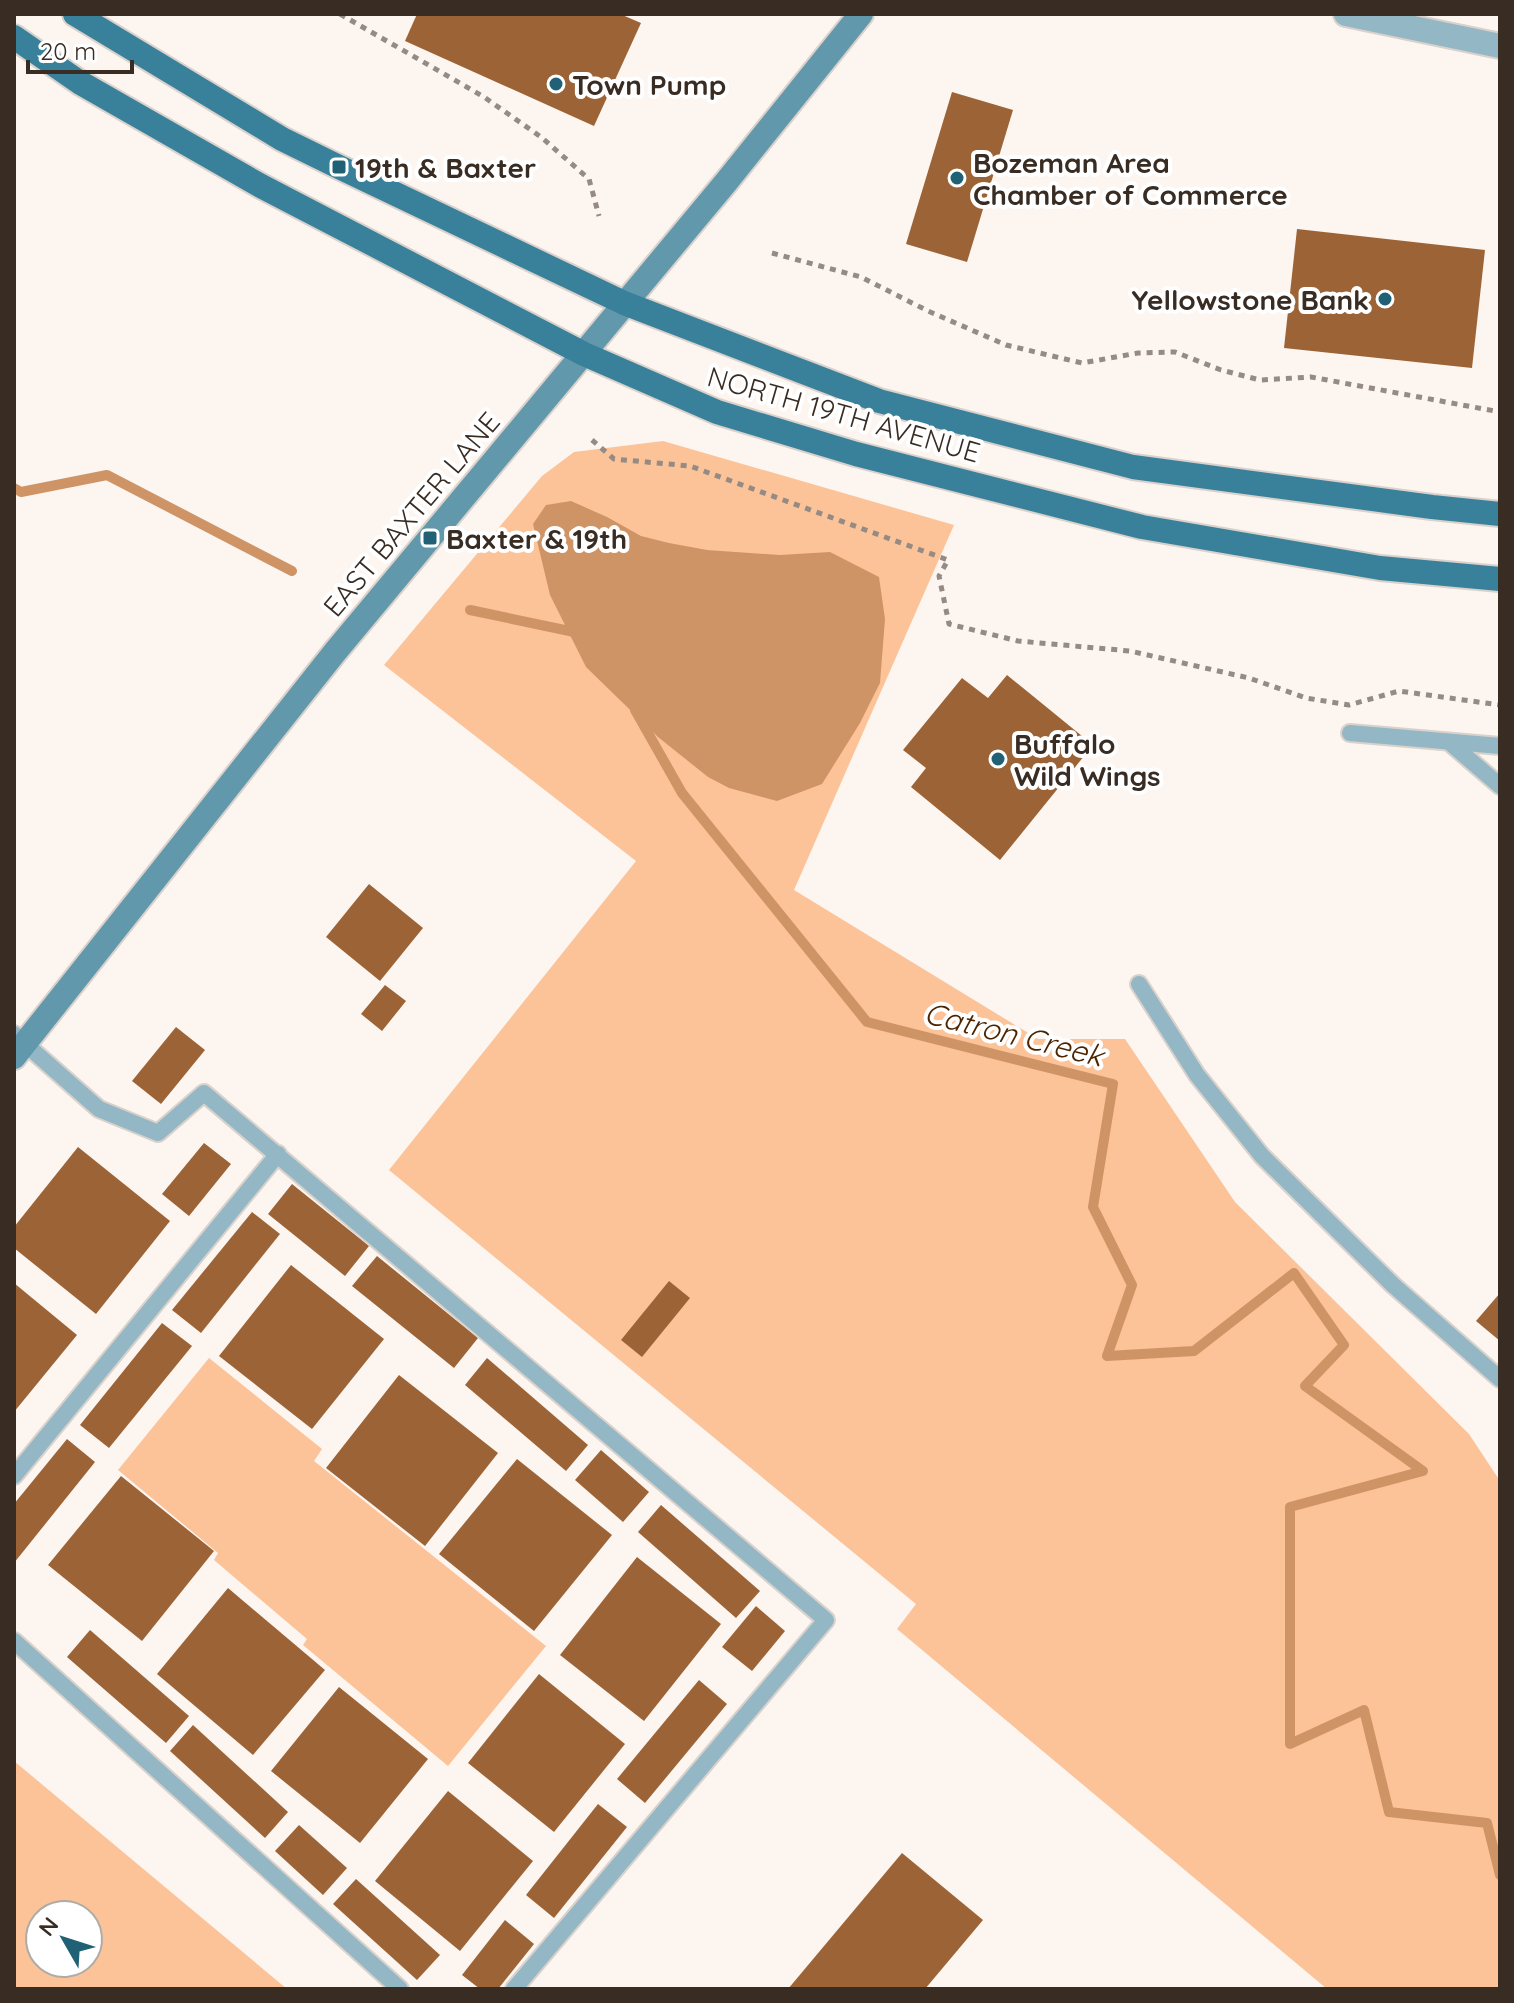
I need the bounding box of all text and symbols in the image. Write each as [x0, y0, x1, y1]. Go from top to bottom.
scale bar [28, 24, 132, 74]
text: 20 m [40, 36, 96, 66]
place label: Town Pump [572, 67, 726, 102]
marker: Town Pump [547, 75, 565, 93]
place label: Bozeman Area Chamber of Commerce [973, 145, 1288, 212]
place label: 19th & Baxter [355, 150, 536, 185]
marker: 19th & Baxter [330, 158, 348, 176]
marker: Bozeman Area Chamber of Commerce [948, 169, 966, 187]
place label: Yellowstone Bank [1131, 282, 1369, 317]
marker: Yellowstone Bank [1376, 290, 1394, 308]
street label: NORTH 19TH AVENUE [704, 358, 984, 470]
street label: EAST BAXTER LANE [315, 405, 507, 623]
place label: Baxter & 19th [446, 521, 627, 556]
marker: Baxter & 19th [421, 529, 439, 547]
place label: Buffalo Wild Wings [1014, 726, 1161, 793]
marker: Buffalo Wild Wings [989, 750, 1007, 768]
water label: Catron Creek [921, 993, 1110, 1075]
north arrow [24, 1899, 104, 1979]
text: N [32, 1911, 64, 1942]

